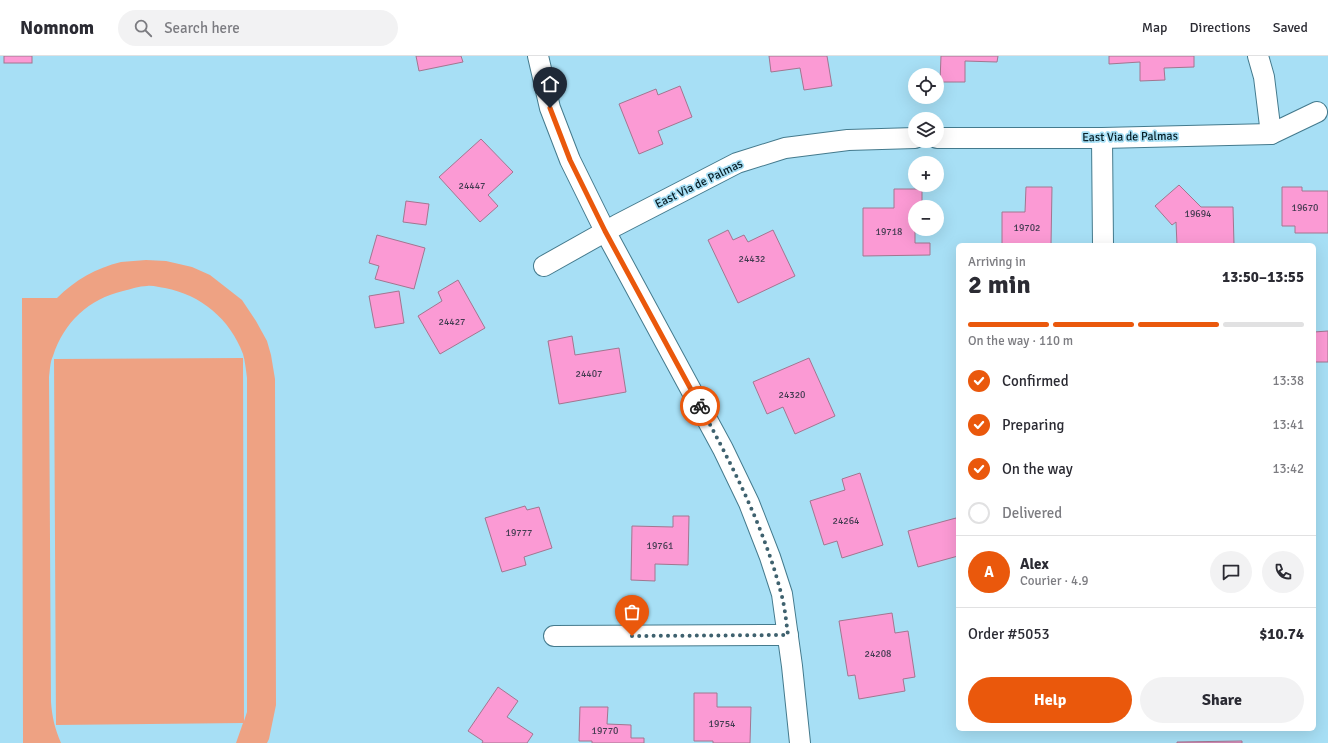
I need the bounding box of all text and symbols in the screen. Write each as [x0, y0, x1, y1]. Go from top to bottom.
search box [118, 10, 398, 46]
text: Nomnom [20, 16, 94, 40]
icon: search [132, 17, 154, 39]
text: Search here [164, 19, 240, 37]
text: Map [1142, 19, 1168, 36]
text: Directions [1190, 19, 1251, 36]
text: Saved [1273, 19, 1308, 36]
pin [533, 67, 567, 108]
map controls [908, 68, 944, 236]
button: locate [908, 68, 944, 104]
icon: home [539, 73, 561, 95]
button: layers [908, 112, 944, 148]
street label: East Via de Palmas [1082, 129, 1178, 145]
street label: East Via de Palmas [653, 156, 745, 212]
button: + [908, 156, 944, 192]
house number: 24447 [458, 180, 486, 192]
button: − [908, 200, 944, 236]
house number: 19670 [1291, 202, 1319, 214]
house number: 19694 [1184, 208, 1212, 220]
house number: 19702 [1013, 222, 1041, 234]
house number: 19718 [875, 226, 903, 238]
house number: 24432 [738, 253, 766, 265]
text: Arriving in [968, 254, 1026, 270]
text: 13:50–13:55 [1222, 268, 1304, 286]
text: 2 min [968, 269, 1031, 301]
house number: 24427 [438, 316, 466, 328]
text: On the way · 110 m [968, 333, 1073, 349]
house number: 24407 [575, 368, 603, 380]
icon: check [968, 370, 990, 392]
text: Confirmed [1002, 372, 1069, 390]
text: 13:38 [1272, 373, 1304, 389]
courier [680, 386, 720, 426]
house number: 24320 [778, 389, 806, 401]
icon: bike [689, 395, 711, 417]
icon: check [968, 414, 990, 436]
text: Preparing [1002, 416, 1065, 434]
text: 13:41 [1272, 417, 1304, 433]
icon: check [968, 458, 990, 480]
text: On the way [1002, 460, 1073, 478]
text: 13:42 [1272, 461, 1304, 477]
text: Delivered [1002, 504, 1062, 522]
house number: 24264 [832, 515, 860, 527]
house number: 19777 [505, 527, 533, 539]
house number: 19761 [646, 540, 674, 552]
button: chat [1210, 551, 1252, 593]
button: phone [1262, 551, 1304, 593]
text: Alex [1020, 555, 1049, 573]
text: A [984, 563, 994, 581]
text: Courier · 4.9 [1020, 573, 1089, 589]
pin [615, 595, 649, 636]
icon: bag [621, 601, 643, 623]
text: Order #5053 [968, 625, 1050, 643]
text: $10.74 [1259, 625, 1304, 643]
house number: 24208 [864, 648, 892, 660]
button: Help [968, 677, 1132, 723]
button: Share [1140, 677, 1304, 723]
house number: 19754 [708, 718, 736, 730]
house number: 19770 [591, 725, 619, 737]

